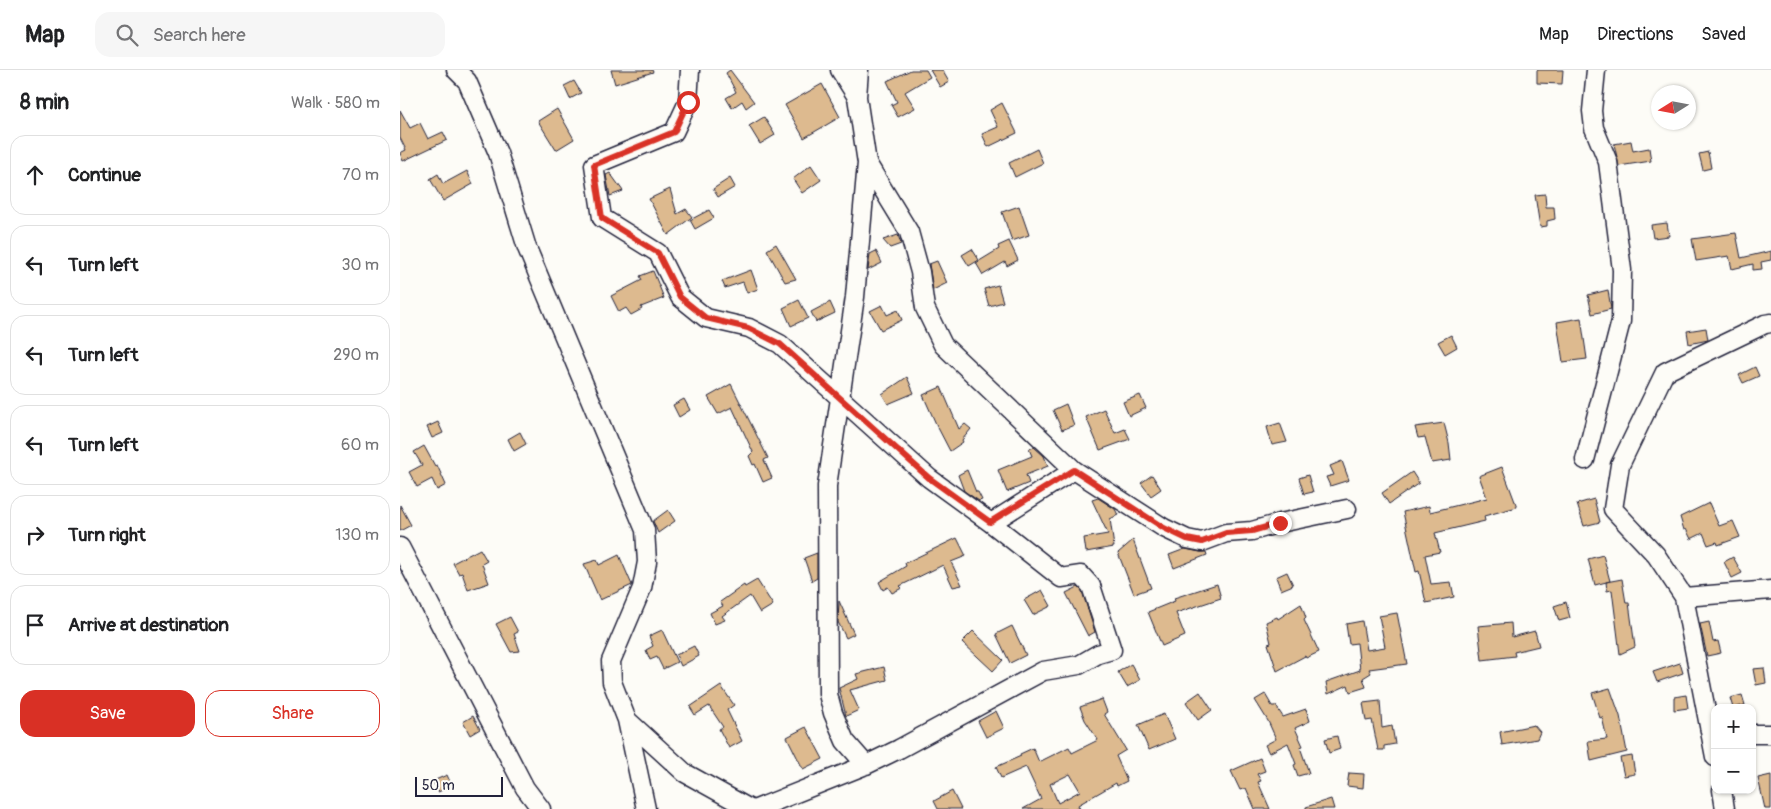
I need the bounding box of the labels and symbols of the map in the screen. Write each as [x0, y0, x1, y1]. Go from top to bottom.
north arrow [1651, 85, 1696, 130]
route start [677, 91, 700, 114]
route end [1269, 512, 1292, 535]
scale bar [415, 774, 502, 797]

